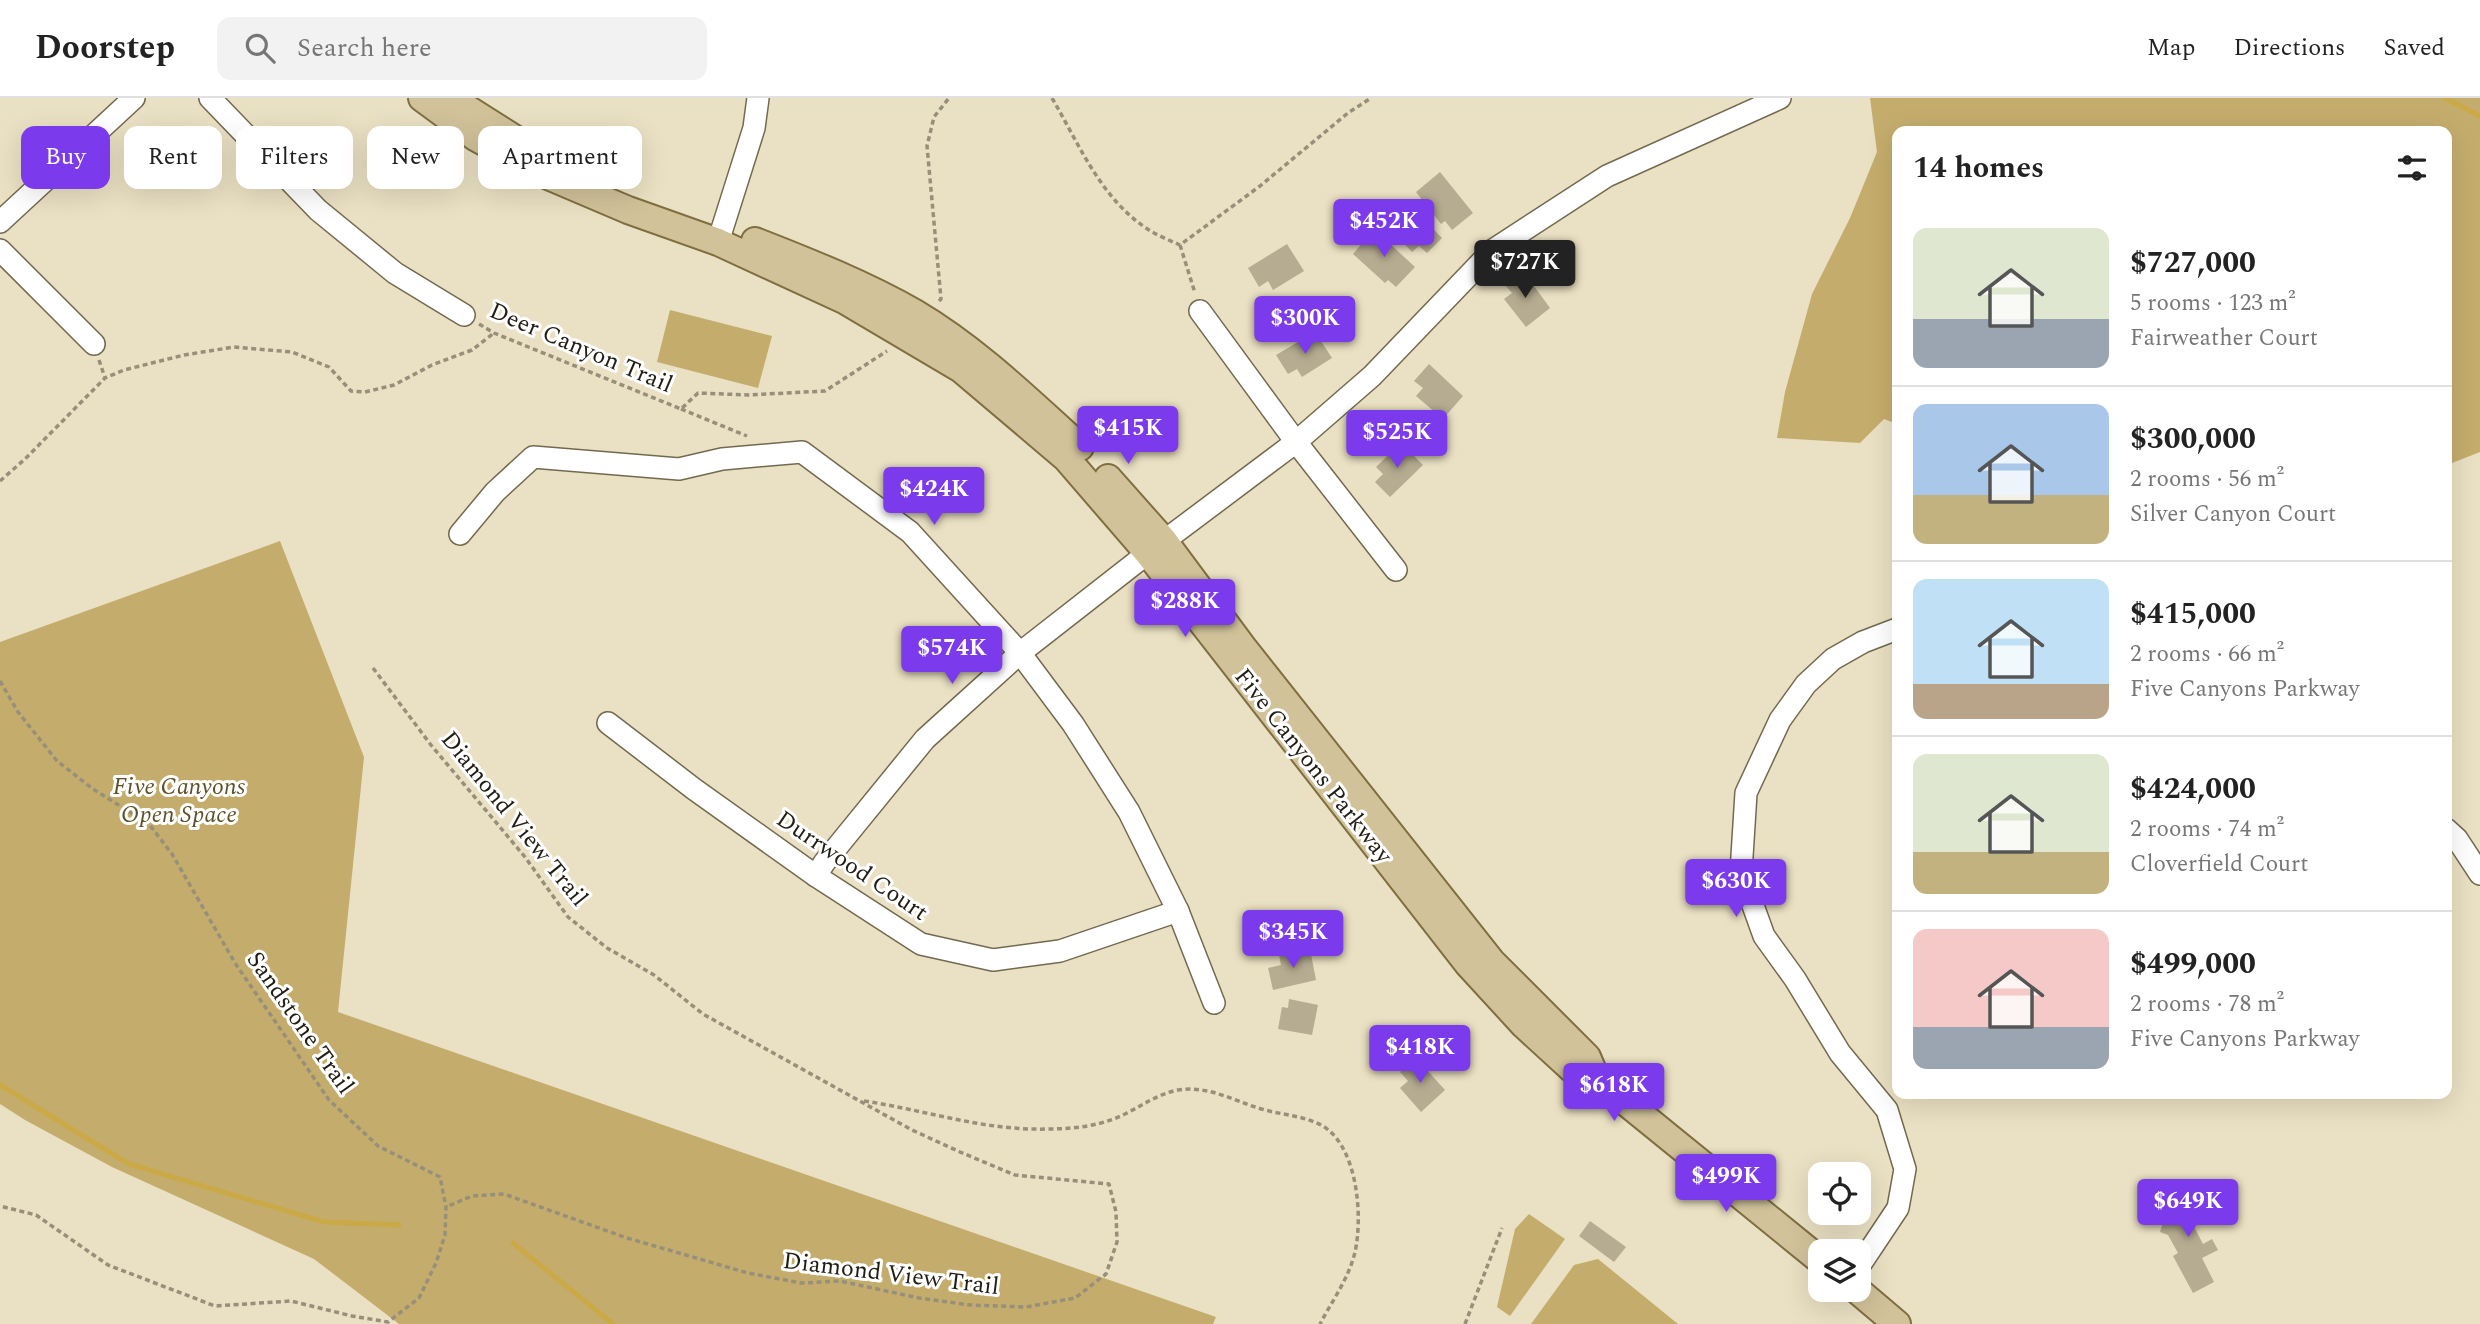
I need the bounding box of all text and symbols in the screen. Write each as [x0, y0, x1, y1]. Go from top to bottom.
search box [217, 17, 707, 80]
text: Doorstep [35, 23, 175, 73]
text: Search here [297, 28, 432, 68]
icon: search [241, 29, 279, 67]
text: Map [2147, 30, 2195, 66]
text: Directions [2233, 30, 2345, 66]
text: Saved [2383, 30, 2445, 66]
chip: Buy [21, 126, 110, 189]
chip: Rent [124, 126, 222, 189]
chip: Filters [236, 126, 353, 189]
chip: New [367, 126, 464, 189]
chip: Apartment [478, 126, 642, 189]
text: 14 homes [1913, 145, 2044, 191]
icon: filters [2393, 149, 2431, 187]
pin: $452K [1335, 200, 1433, 259]
text: $452K [1349, 204, 1419, 239]
pin: $727K [1476, 240, 1574, 300]
text: $727,000 [2130, 240, 2256, 286]
text: $727K [1490, 245, 1560, 280]
icon: home [1969, 256, 2053, 340]
text: 5 rooms · 123 m² [2130, 286, 2296, 321]
street label: Deer Canyon Trail [484, 293, 678, 403]
pin: $300K [1256, 296, 1354, 356]
text: $300K [1270, 301, 1340, 336]
text: Fairweather Court [2130, 321, 2318, 356]
pin: $415K [1079, 406, 1177, 466]
pin: $525K [1348, 410, 1446, 470]
text: $415K [1093, 411, 1163, 446]
text: $525K [1362, 415, 1432, 450]
text: $300,000 [2130, 416, 2256, 462]
icon: home [1969, 432, 2053, 516]
text: 2 rooms · 56 m² [2130, 462, 2284, 497]
pin: $424K [885, 468, 983, 527]
text: $424K [899, 472, 969, 507]
text: Silver Canyon Court [2130, 497, 2336, 532]
pin: $288K [1136, 580, 1234, 639]
text: $288K [1150, 584, 1220, 619]
text: $415,000 [2130, 591, 2256, 637]
icon: home [1969, 607, 2053, 691]
pin: $574K [903, 626, 1001, 686]
text: $574K [917, 631, 987, 666]
text: 2 rooms · 66 m² [2130, 637, 2284, 672]
street label: Five Canyons Parkway [1225, 661, 1402, 873]
text: Five Canyons Parkway [2130, 672, 2360, 707]
street label: Diamond View Trail [432, 723, 596, 915]
text: $424,000 [2130, 766, 2256, 812]
park label: Five Canyons Open Space [113, 769, 246, 833]
icon: home [1969, 782, 2053, 866]
street label: Durrwood Court [769, 802, 935, 930]
text: 2 rooms · 74 m² [2130, 812, 2284, 847]
text: Cloverfield Court [2130, 847, 2308, 882]
pin: $630K [1687, 860, 1785, 919]
text: $630K [1701, 864, 1771, 899]
pin: $345K [1244, 910, 1342, 970]
text: $345K [1258, 915, 1328, 950]
text: $499,000 [2130, 941, 2256, 987]
street label: Sandstone Trail [237, 944, 363, 1102]
icon: home [1969, 957, 2053, 1041]
text: 2 rooms · 78 m² [2130, 987, 2284, 1022]
text: Five Canyons Parkway [2130, 1022, 2360, 1057]
pin: $418K [1371, 1026, 1469, 1085]
text: $418K [1385, 1030, 1455, 1065]
pin: $618K [1565, 1063, 1663, 1123]
text: $618K [1579, 1068, 1649, 1103]
pin: $499K [1677, 1154, 1775, 1214]
text: $499K [1691, 1159, 1761, 1194]
map controls [1808, 1162, 1871, 1302]
button: locate [1808, 1162, 1871, 1225]
pin: $649K [2139, 1180, 2237, 1239]
text: $649K [2153, 1184, 2223, 1219]
button: layers [1808, 1239, 1871, 1302]
street label: Diamond View Trail [781, 1243, 1001, 1305]

